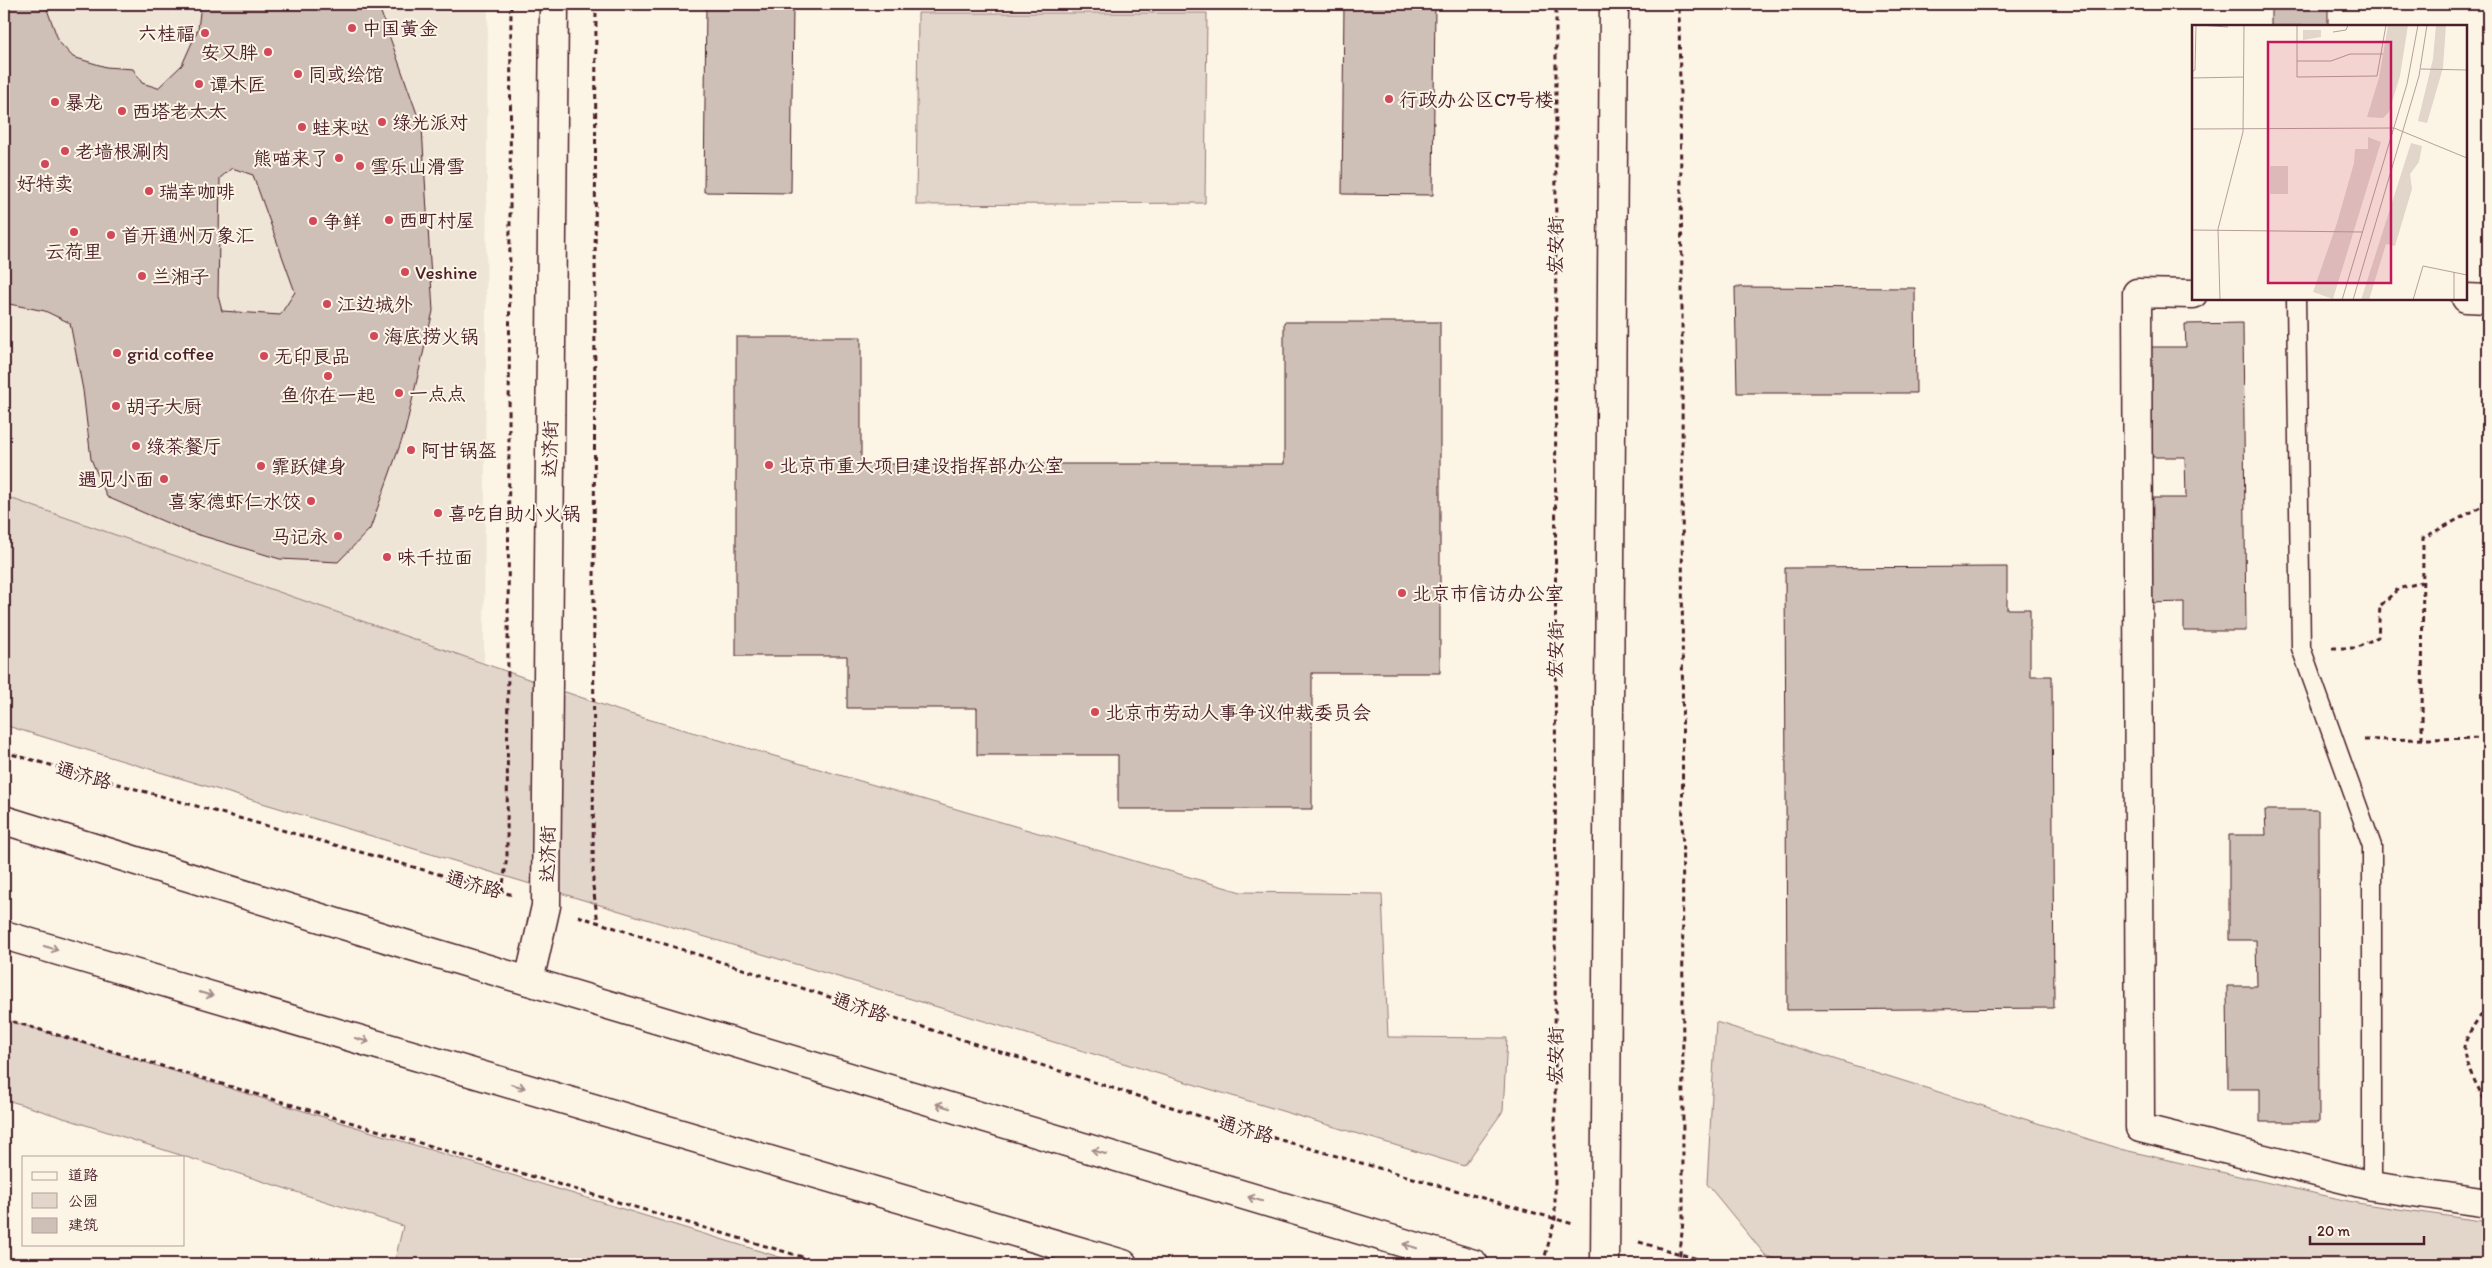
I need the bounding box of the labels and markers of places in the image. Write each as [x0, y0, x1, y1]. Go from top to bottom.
place label: 中国黄金 [362, 17, 438, 40]
place label: 六桂福 [138, 22, 195, 45]
marker: 中国黄金 [346, 22, 358, 34]
marker: 六桂福 [199, 27, 211, 39]
place label: 安又胖 [201, 41, 258, 64]
marker: 安又胖 [262, 46, 274, 58]
place label: 同或绘馆 [308, 63, 384, 86]
marker: 同或绘馆 [292, 68, 304, 80]
place label: 谭木匠 [209, 73, 266, 96]
marker: 谭木匠 [193, 78, 205, 90]
place label: 行政办公区C7号楼 [1399, 88, 1554, 111]
place label: 暴龙 [65, 91, 103, 114]
marker: 行政办公区C7号楼 [1383, 93, 1395, 105]
marker: 暴龙 [49, 96, 61, 108]
place label: 西塔老太太 [132, 100, 227, 123]
marker: 西塔老太太 [116, 105, 128, 117]
place label: 绿光派对 [392, 111, 468, 134]
place label: 蛙来哒 [312, 116, 369, 139]
marker: 绿光派对 [376, 116, 388, 128]
marker: 蛙来哒 [296, 121, 308, 133]
place label: 老墙根涮肉 [75, 140, 170, 163]
marker: 老墙根涮肉 [59, 145, 71, 157]
place label: 熊喵来了 [253, 147, 329, 170]
marker: 熊喵来了 [333, 152, 345, 164]
place label: 雪乐山滑雪 [370, 155, 465, 178]
marker: 好特卖 [39, 158, 51, 170]
marker: 雪乐山滑雪 [354, 160, 366, 172]
place label: 好特卖 [16, 172, 74, 195]
place label: 瑞幸咖啡 [159, 180, 235, 203]
marker: 瑞幸咖啡 [143, 185, 155, 197]
place label: 西町村屋 [399, 209, 475, 232]
place label: 争鲜 [323, 210, 362, 233]
marker: 西町村屋 [383, 214, 395, 226]
marker: 争鲜 [307, 215, 319, 227]
place label: 首开通州万象汇 [121, 224, 254, 247]
marker: 云荷里 [68, 226, 80, 238]
marker: 首开通州万象汇 [105, 229, 117, 241]
place label: 云荷里 [45, 240, 103, 263]
place label: Veshine [415, 261, 477, 284]
place label: 兰湘子 [152, 265, 209, 288]
marker: Veshine [399, 266, 411, 278]
marker: 兰湘子 [136, 270, 148, 282]
place label: 江边城外 [337, 293, 413, 316]
marker: 江边城外 [321, 298, 333, 310]
place label: 海底捞火锅 [384, 325, 479, 348]
marker: 海底捞火锅 [368, 330, 380, 342]
place label: grid coffee [127, 342, 214, 365]
place label: 无印良品 [274, 345, 350, 368]
marker: grid coffee [111, 347, 123, 359]
marker: 无印良品 [258, 350, 270, 362]
marker: 鱼你在一起 [322, 370, 334, 382]
place label: 一点点 [409, 382, 466, 405]
place label: 鱼你在一起 [280, 384, 376, 407]
marker: 一点点 [393, 387, 405, 399]
place label: 胡子大厨 [126, 395, 202, 418]
marker: 胡子大厨 [110, 400, 122, 412]
place label: 绿茶餐厅 [146, 435, 222, 458]
place label: 阿甘锅盔 [421, 439, 497, 462]
marker: 绿茶餐厅 [130, 440, 142, 452]
marker: 阿甘锅盔 [405, 444, 417, 456]
place label: 北京市重大项目建设指挥部办公室 [779, 454, 1064, 477]
place label: 霏跃健身 [271, 455, 347, 478]
marker: 北京市重大项目建设指挥部办公室 [763, 459, 775, 471]
marker: 霏跃健身 [255, 460, 267, 472]
place label: 遇见小面 [78, 468, 154, 491]
marker: 遇见小面 [158, 473, 170, 485]
place label: 喜家德虾仁水饺 [168, 490, 301, 513]
marker: 喜家德虾仁水饺 [305, 495, 317, 507]
place label: 喜吃自助小火锅 [448, 502, 581, 525]
marker: 喜吃自助小火锅 [432, 507, 444, 519]
place label: 马记永 [271, 525, 328, 548]
marker: 马记永 [332, 530, 344, 542]
place label: 味千拉面 [397, 546, 473, 569]
marker: 味千拉面 [381, 551, 393, 563]
place label: 北京市信访办公室 [1412, 582, 1564, 605]
marker: 北京市信访办公室 [1396, 587, 1408, 599]
place label: 北京市劳动人事争议仲裁委员会 [1105, 701, 1371, 724]
marker: 北京市劳动人事争议仲裁委员会 [1089, 706, 1101, 718]

